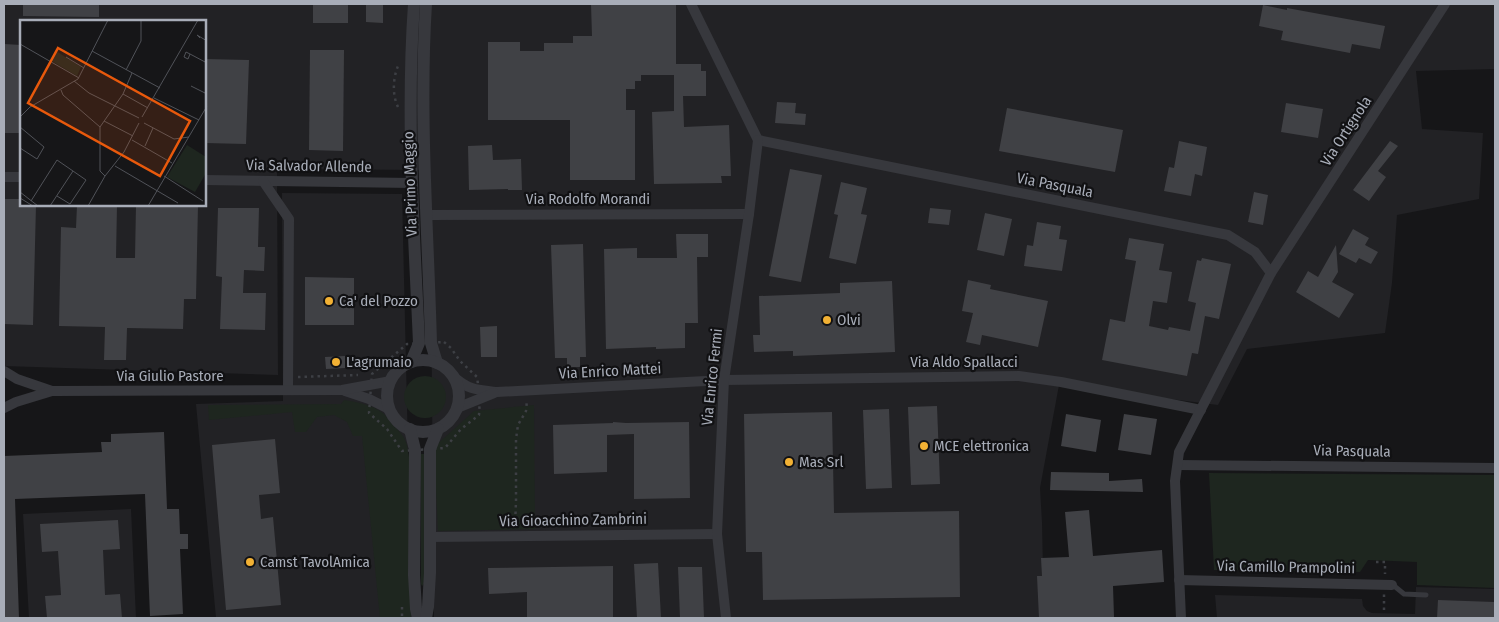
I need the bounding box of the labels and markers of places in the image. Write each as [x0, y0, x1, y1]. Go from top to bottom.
place label: Ca' del Pozzo [339, 292, 418, 310]
marker: Ca' del Pozzo [323, 295, 335, 307]
place label: Olvi [837, 311, 861, 329]
marker: Olvi [821, 314, 833, 326]
place label: L'agrumaio [346, 353, 412, 371]
marker: L'agrumaio [330, 356, 342, 368]
place label: MCE elettronica [934, 437, 1029, 455]
marker: MCE elettronica [918, 440, 930, 452]
place label: Mas Srl [799, 453, 844, 471]
marker: Mas Srl [783, 456, 795, 468]
place label: Camst TavolAmica [260, 553, 370, 571]
marker: Camst TavolAmica [244, 556, 256, 568]

